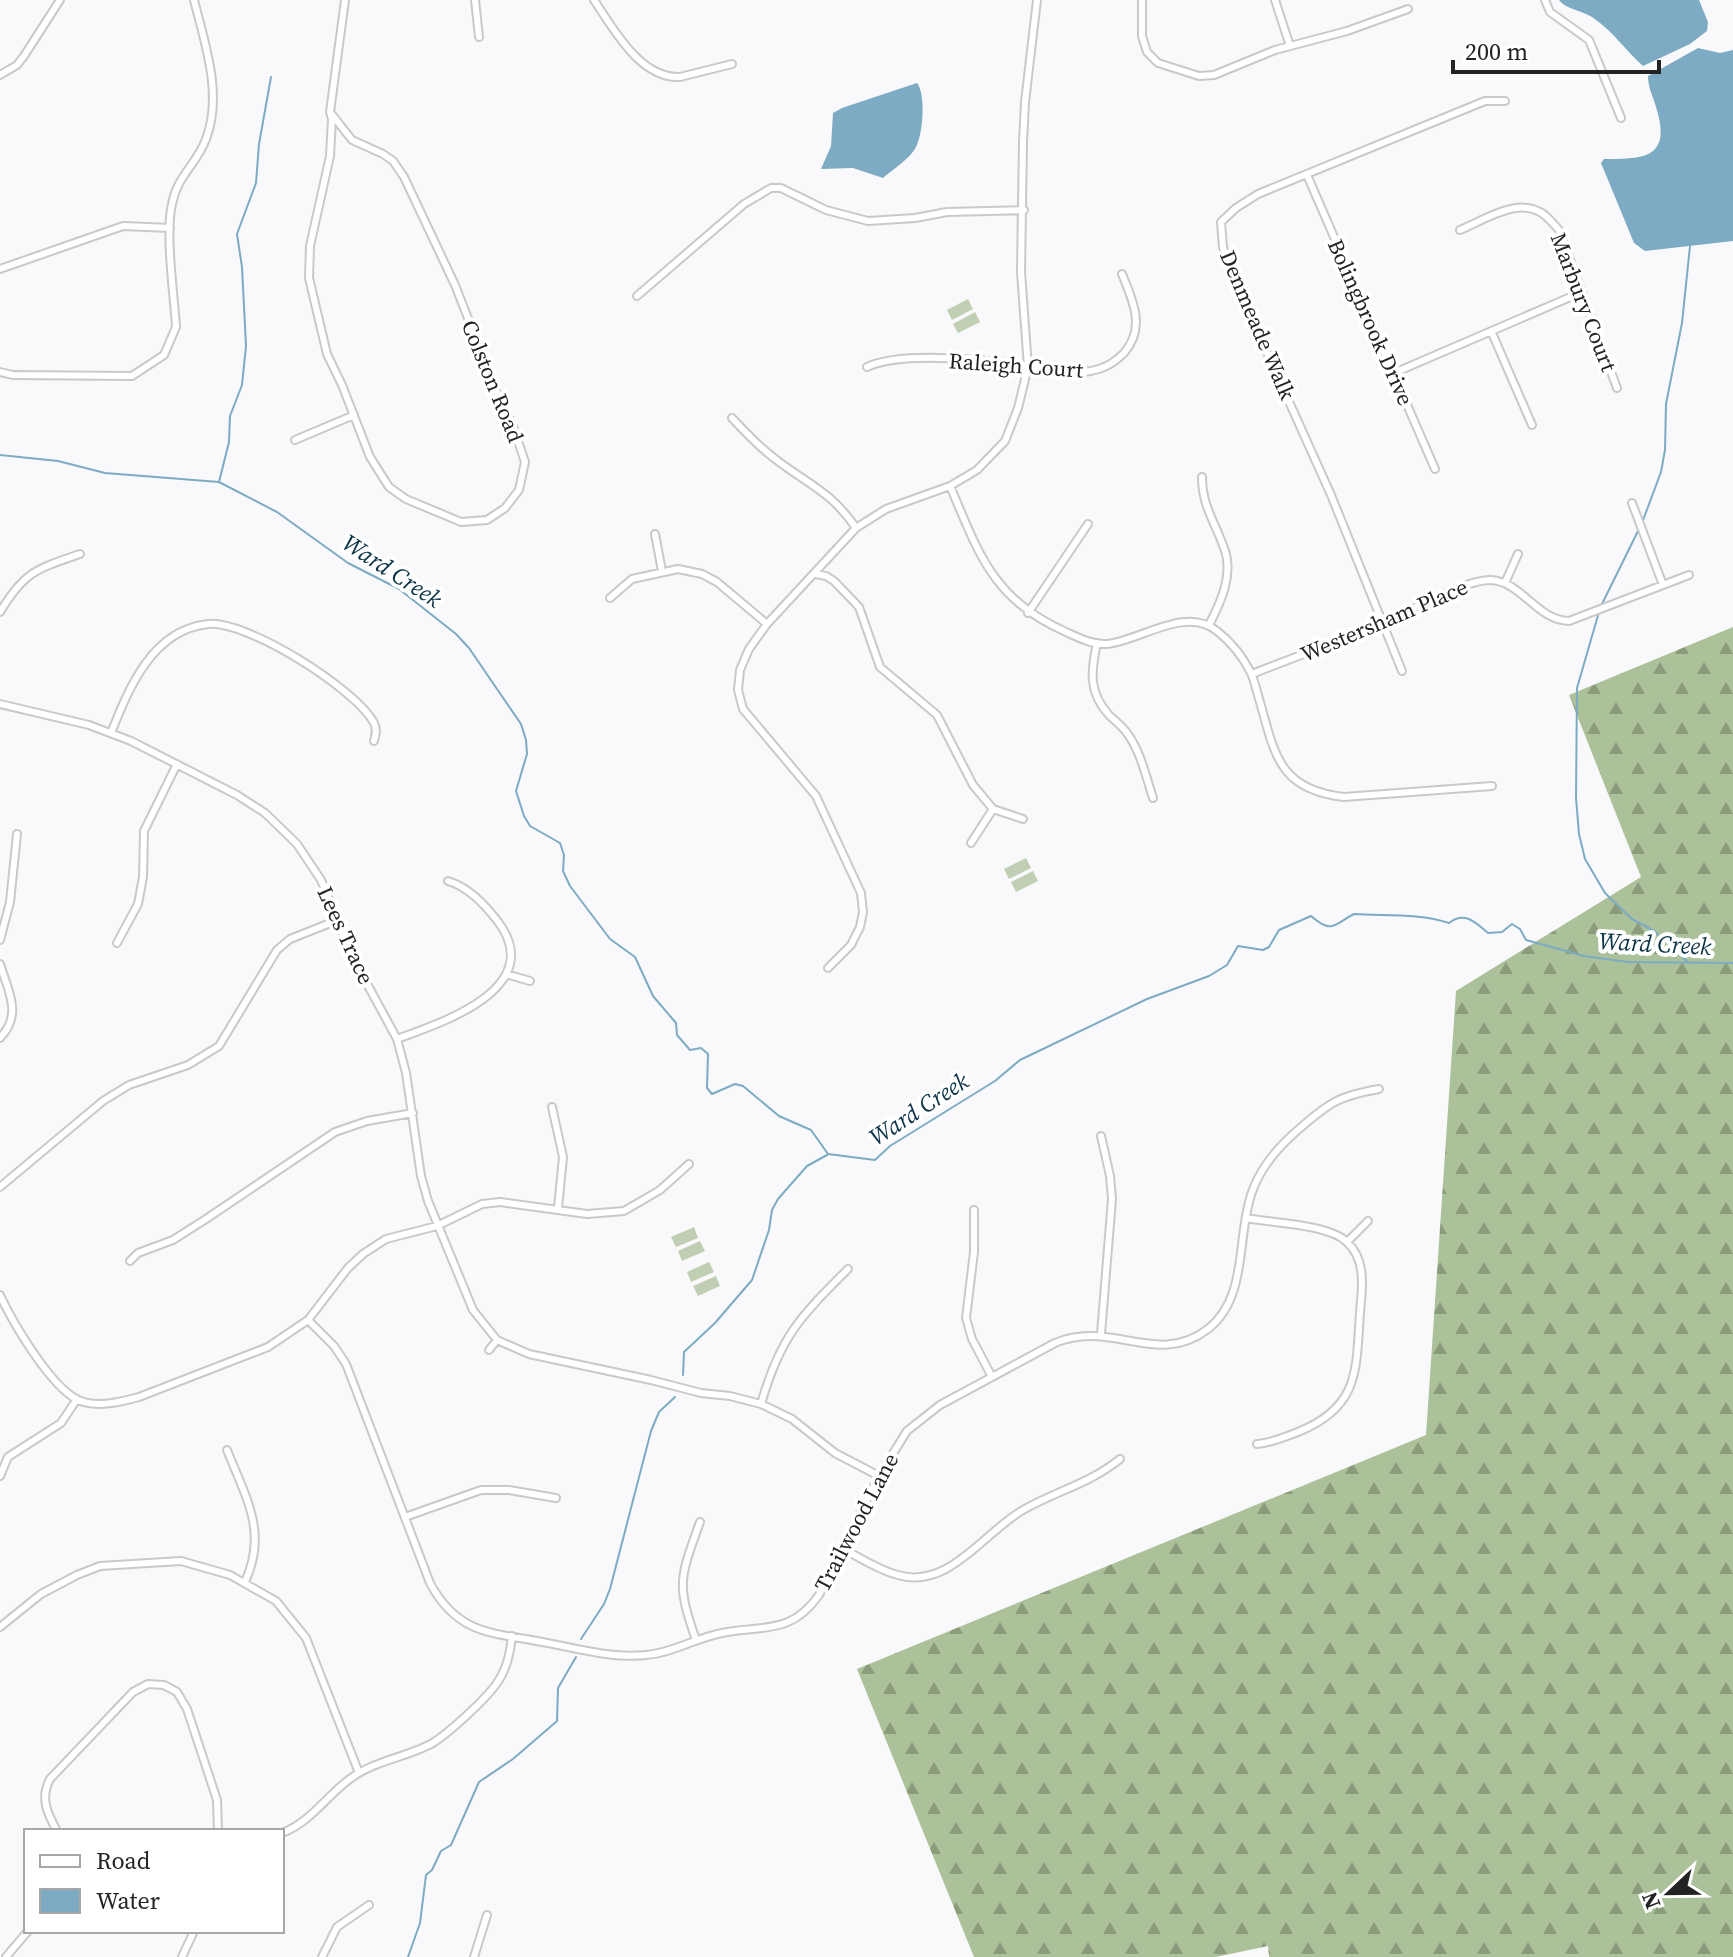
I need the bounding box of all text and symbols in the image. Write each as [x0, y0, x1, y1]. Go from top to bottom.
scale bar [1453, 24, 1659, 74]
text: 200 m [1465, 35, 1528, 68]
street label: Marbury Court [1544, 228, 1625, 376]
street label: Bolingbrook Drive [1321, 234, 1421, 410]
street label: Denmeade Walk [1213, 246, 1303, 405]
street label: Colston Road [455, 315, 531, 447]
street label: Raleigh Court [948, 345, 1085, 385]
water label: Ward Creek [336, 526, 449, 615]
street label: Westersham Place [1296, 571, 1472, 669]
street label: Lees Trace [310, 881, 382, 989]
water label: Ward Creek [1598, 924, 1713, 963]
water label: Ward Creek [862, 1064, 976, 1153]
street label: Trailwood Lane [807, 1448, 905, 1596]
legend [24, 1829, 284, 1933]
text: Road [96, 1844, 151, 1877]
north arrow [1629, 1853, 1709, 1933]
text: Water [96, 1884, 160, 1917]
text: N [1634, 1887, 1667, 1914]

